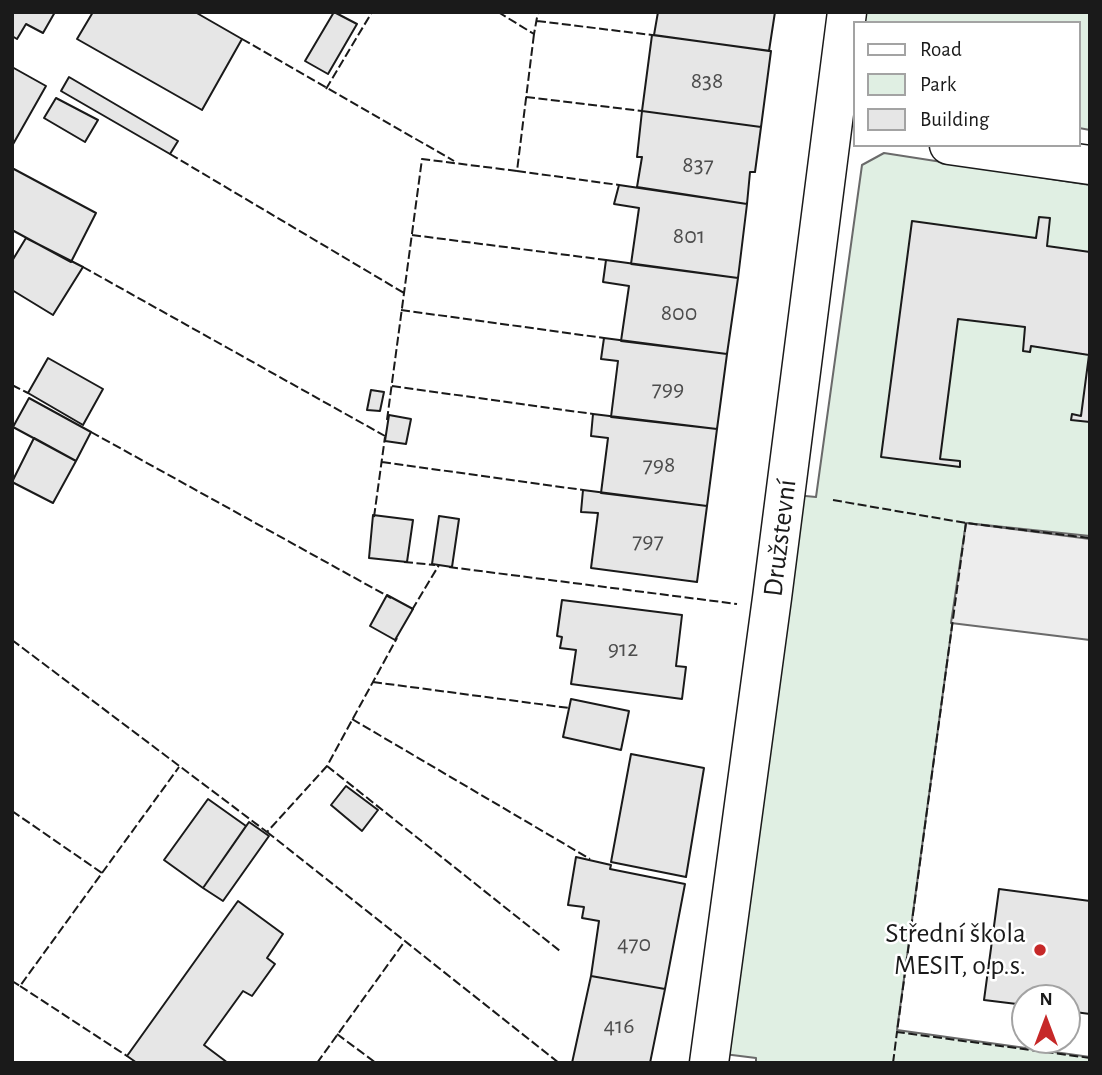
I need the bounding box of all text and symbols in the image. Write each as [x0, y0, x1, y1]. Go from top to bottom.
legend [853, 21, 1081, 147]
text: Road [920, 39, 962, 60]
house number: 838 [691, 67, 723, 95]
text: Park [920, 74, 956, 95]
text: Building [920, 109, 989, 130]
house number: 837 [682, 151, 714, 179]
house number: 801 [673, 222, 705, 250]
house number: 800 [661, 299, 697, 327]
house number: 799 [652, 375, 684, 403]
house number: 798 [643, 451, 675, 479]
street label: Družstevní [756, 477, 804, 599]
house number: 797 [632, 527, 664, 555]
house number: 912 [608, 635, 638, 663]
place label: Střední škola MESIT, o.p.s. [885, 917, 1026, 983]
house number: 470 [617, 930, 651, 958]
marker: Střední škola MESIT, o.p.s. [1032, 942, 1048, 958]
north arrow [1011, 984, 1081, 1054]
text: N [1039, 990, 1053, 1009]
house number: 416 [603, 1012, 635, 1040]

